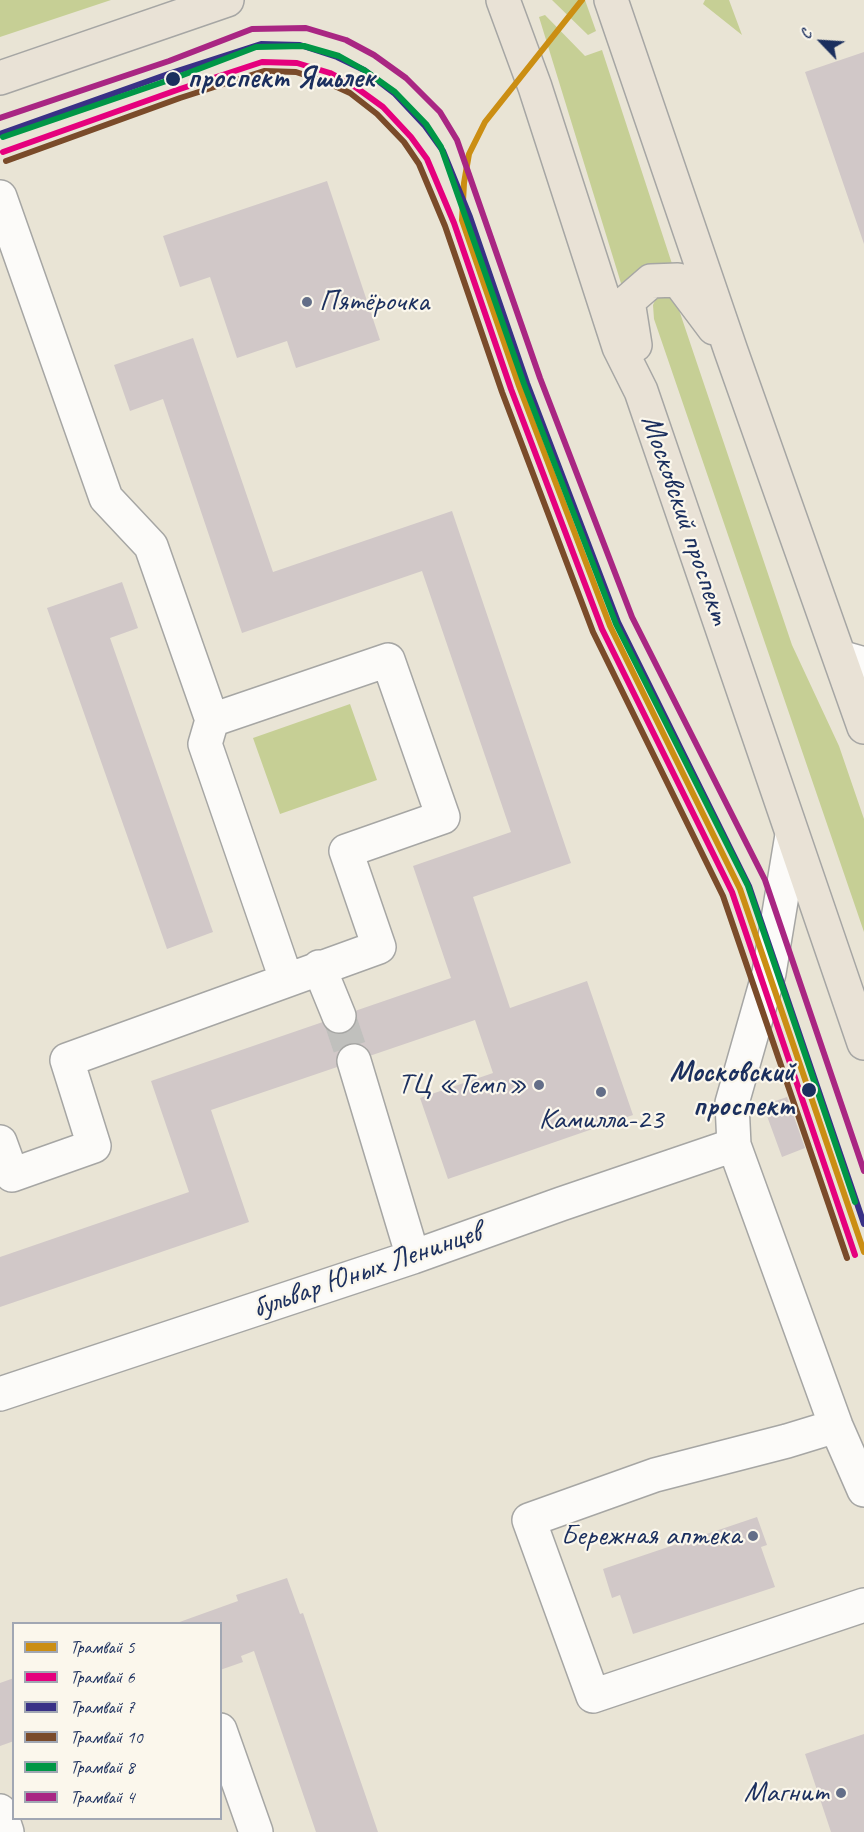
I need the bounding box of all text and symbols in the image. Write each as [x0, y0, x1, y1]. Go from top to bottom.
north arrow [792, 12, 852, 72]
text: С [795, 27, 816, 42]
place label: проспект Яшьлек [187, 61, 374, 97]
marker: проспект Яшьлек [164, 70, 182, 88]
place label: Пятёрочка [319, 284, 429, 320]
marker: Пятёрочка [300, 295, 314, 309]
street label: Московский проспект [632, 410, 738, 630]
place label: Московский проспект [670, 1055, 795, 1126]
place label: ТЦ «Темп» [397, 1067, 527, 1103]
marker: ТЦ «Темп» [532, 1078, 546, 1092]
marker: Московский проспект [800, 1081, 818, 1099]
marker: Камилла-23 [594, 1085, 608, 1099]
place label: Камилла-23 [539, 1102, 663, 1138]
street label: бульвар Юных Ленинцев [248, 1215, 486, 1327]
place label: Бережная аптека [561, 1518, 741, 1554]
marker: Бережная аптека [746, 1529, 760, 1543]
legend [12, 1622, 222, 1820]
text: Трамвай 5 [70, 1636, 135, 1658]
text: Трамвай 6 [70, 1666, 135, 1688]
text: Трамвай 7 [70, 1696, 135, 1718]
text: Трамвай 10 [70, 1726, 143, 1748]
text: Трамвай 8 [70, 1756, 135, 1778]
place label: Магнит [744, 1775, 829, 1811]
text: Трамвай 4 [70, 1786, 135, 1808]
marker: Магнит [834, 1786, 848, 1800]

